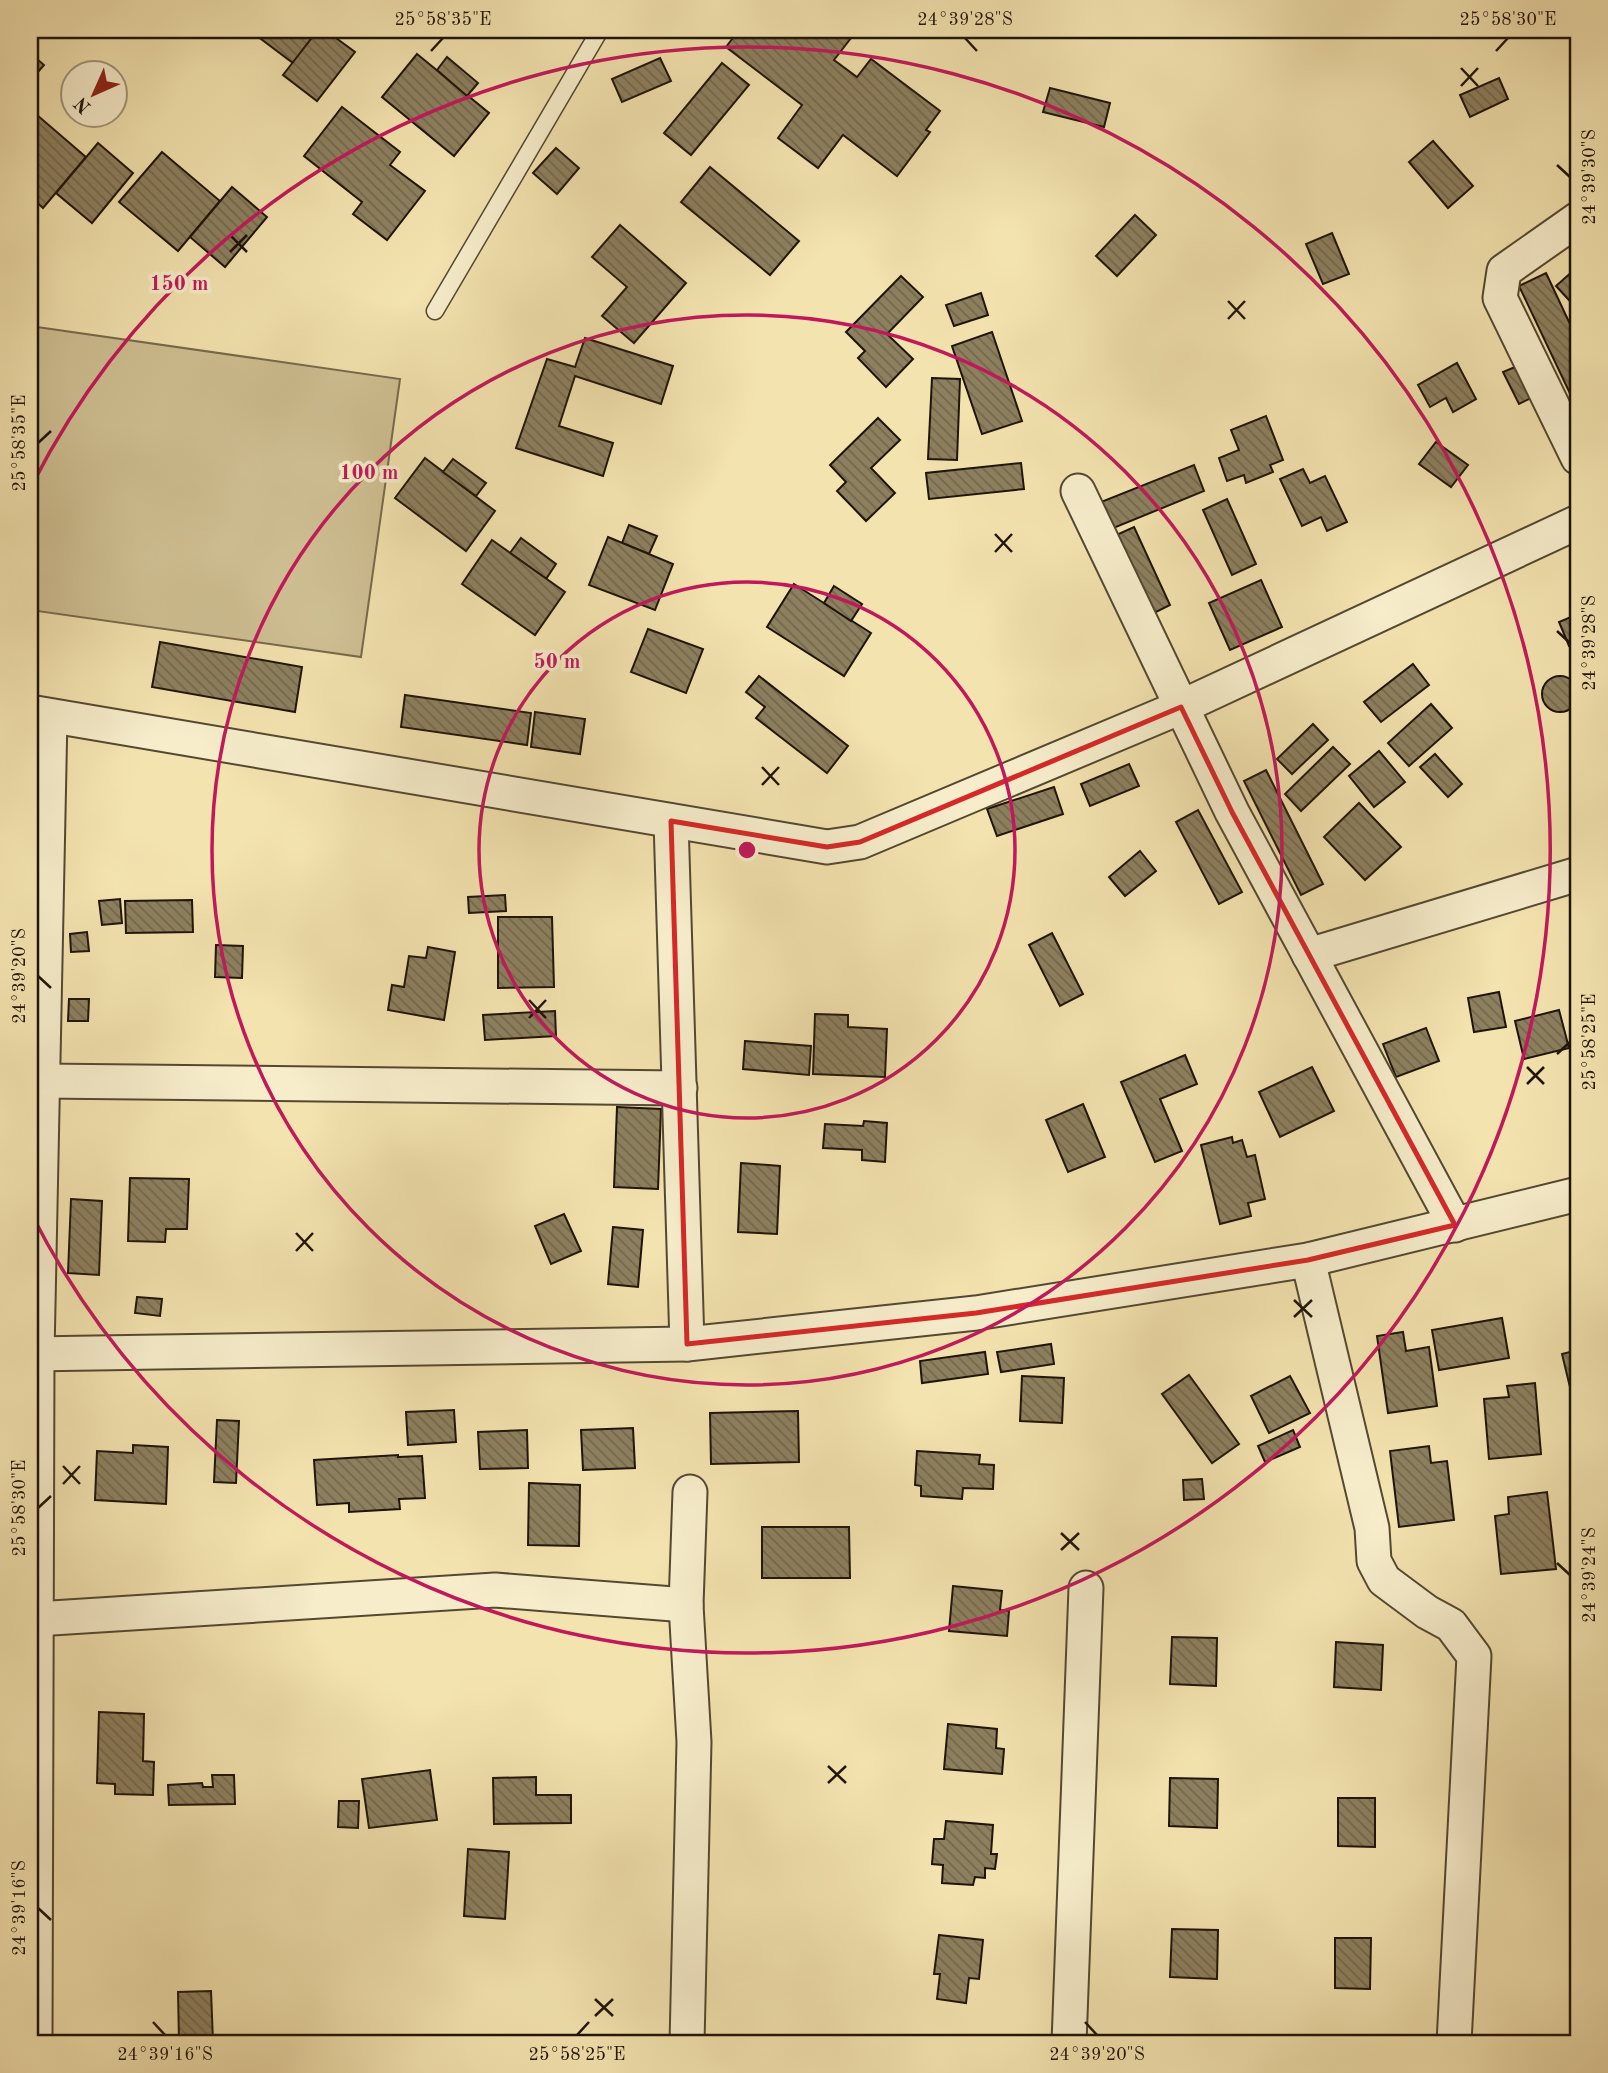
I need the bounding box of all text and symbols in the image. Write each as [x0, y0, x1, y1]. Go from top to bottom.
text: 25°58'35"E [395, 11, 491, 29]
text: 24°39'28"S [917, 11, 1013, 29]
text: 25°58'30"E [1460, 11, 1556, 29]
north arrow [60, 60, 130, 130]
text: N [72, 92, 96, 116]
text: 24°39'30"S [1581, 129, 1599, 225]
text: 150 m [149, 274, 209, 295]
text: 25°58'35"E [11, 395, 29, 491]
text: 100 m [339, 463, 399, 484]
text: 24°39'28"S [1581, 595, 1599, 691]
text: 50 m [533, 652, 581, 673]
centre of rings [735, 838, 759, 862]
text: 24°39'20"S [11, 928, 29, 1024]
text: 25°58'25"E [1581, 994, 1599, 1090]
text: 25°58'30"E [11, 1460, 29, 1556]
text: 24°39'24"S [1581, 1527, 1599, 1623]
text: 24°39'16"S [11, 1860, 29, 1956]
text: 24°39'16"S [117, 2046, 213, 2064]
text: 25°58'25"E [529, 2046, 625, 2064]
text: 24°39'20"S [1049, 2046, 1145, 2064]

